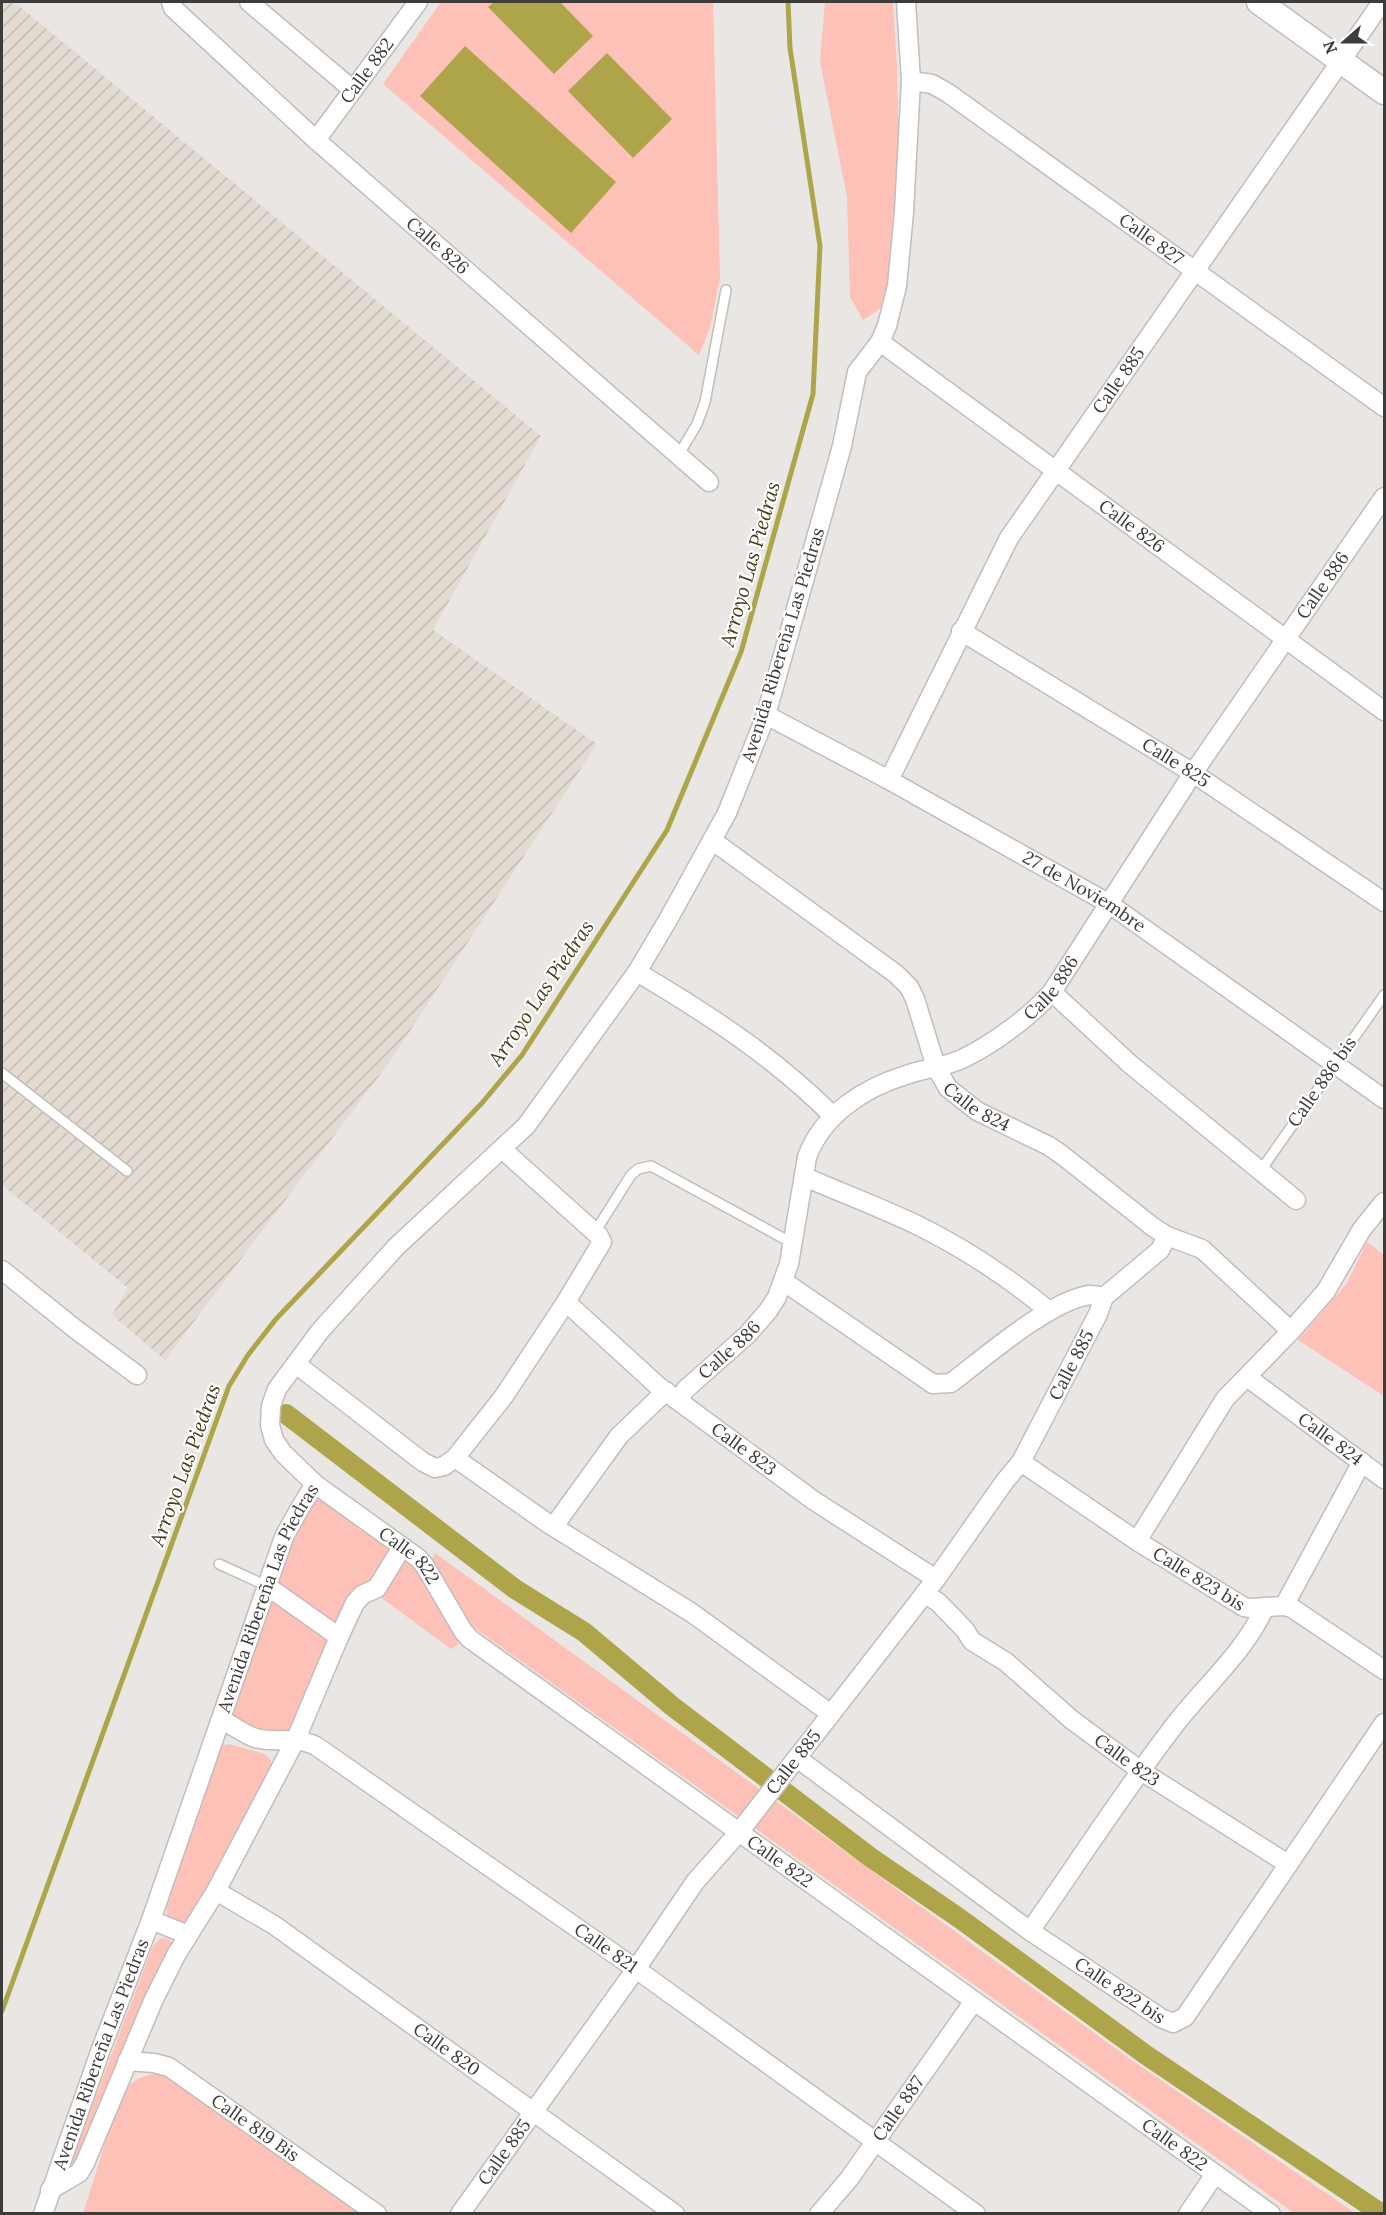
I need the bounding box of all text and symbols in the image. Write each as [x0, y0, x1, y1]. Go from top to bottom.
north arrow [1314, 12, 1374, 72]
street label: Calle 882 [335, 33, 399, 108]
text: N [1318, 38, 1342, 57]
street label: Calle 827 [1115, 208, 1188, 270]
street label: Calle 826 [401, 212, 474, 279]
street label: Calle 885 [1087, 342, 1149, 418]
water label: Arroyo Las Piedras [714, 478, 785, 650]
street label: Calle 826 [1094, 494, 1170, 558]
street label: Avenida Ribereña Las Piedras [736, 525, 829, 766]
street label: Calle 886 [1291, 547, 1354, 623]
street label: Calle 825 [1138, 733, 1215, 792]
street label: 27 de Noviembre [1019, 845, 1151, 937]
water label: Arroyo Las Piedras [482, 915, 599, 1071]
street label: Calle 886 [1018, 951, 1083, 1025]
street label: Calle 886 bis [1282, 1032, 1361, 1131]
street label: Calle 824 [939, 1077, 1014, 1136]
street label: Calle 886 [693, 1316, 765, 1384]
street label: Calle 885 [1043, 1326, 1099, 1404]
water label: Arroyo Las Piedras [143, 1380, 225, 1550]
street label: Calle 824 [1294, 1407, 1368, 1471]
street label: Calle 823 [707, 1417, 781, 1480]
street label: Avenida Ribereña Las Piedras [212, 1479, 323, 1716]
street label: Calle 822 [374, 1521, 445, 1588]
street label: Calle 823 bis [1149, 1542, 1250, 1616]
street label: Calle 885 [761, 1725, 826, 1799]
street label: Calle 823 [1090, 1728, 1164, 1791]
street label: Calle 822 [743, 1830, 818, 1892]
street label: Calle 821 [570, 1917, 643, 1978]
street label: Avenida Ribereña Las Piedras [47, 1935, 154, 2174]
street label: Calle 822 bis [1070, 1952, 1170, 2029]
street label: Calle 820 [409, 2017, 485, 2081]
street label: Calle 887 [867, 2071, 929, 2146]
street label: Calle 819 Bis [207, 2088, 304, 2166]
street label: Calle 822 [1137, 2113, 1212, 2176]
street label: Calle 885 [472, 2114, 536, 2190]

